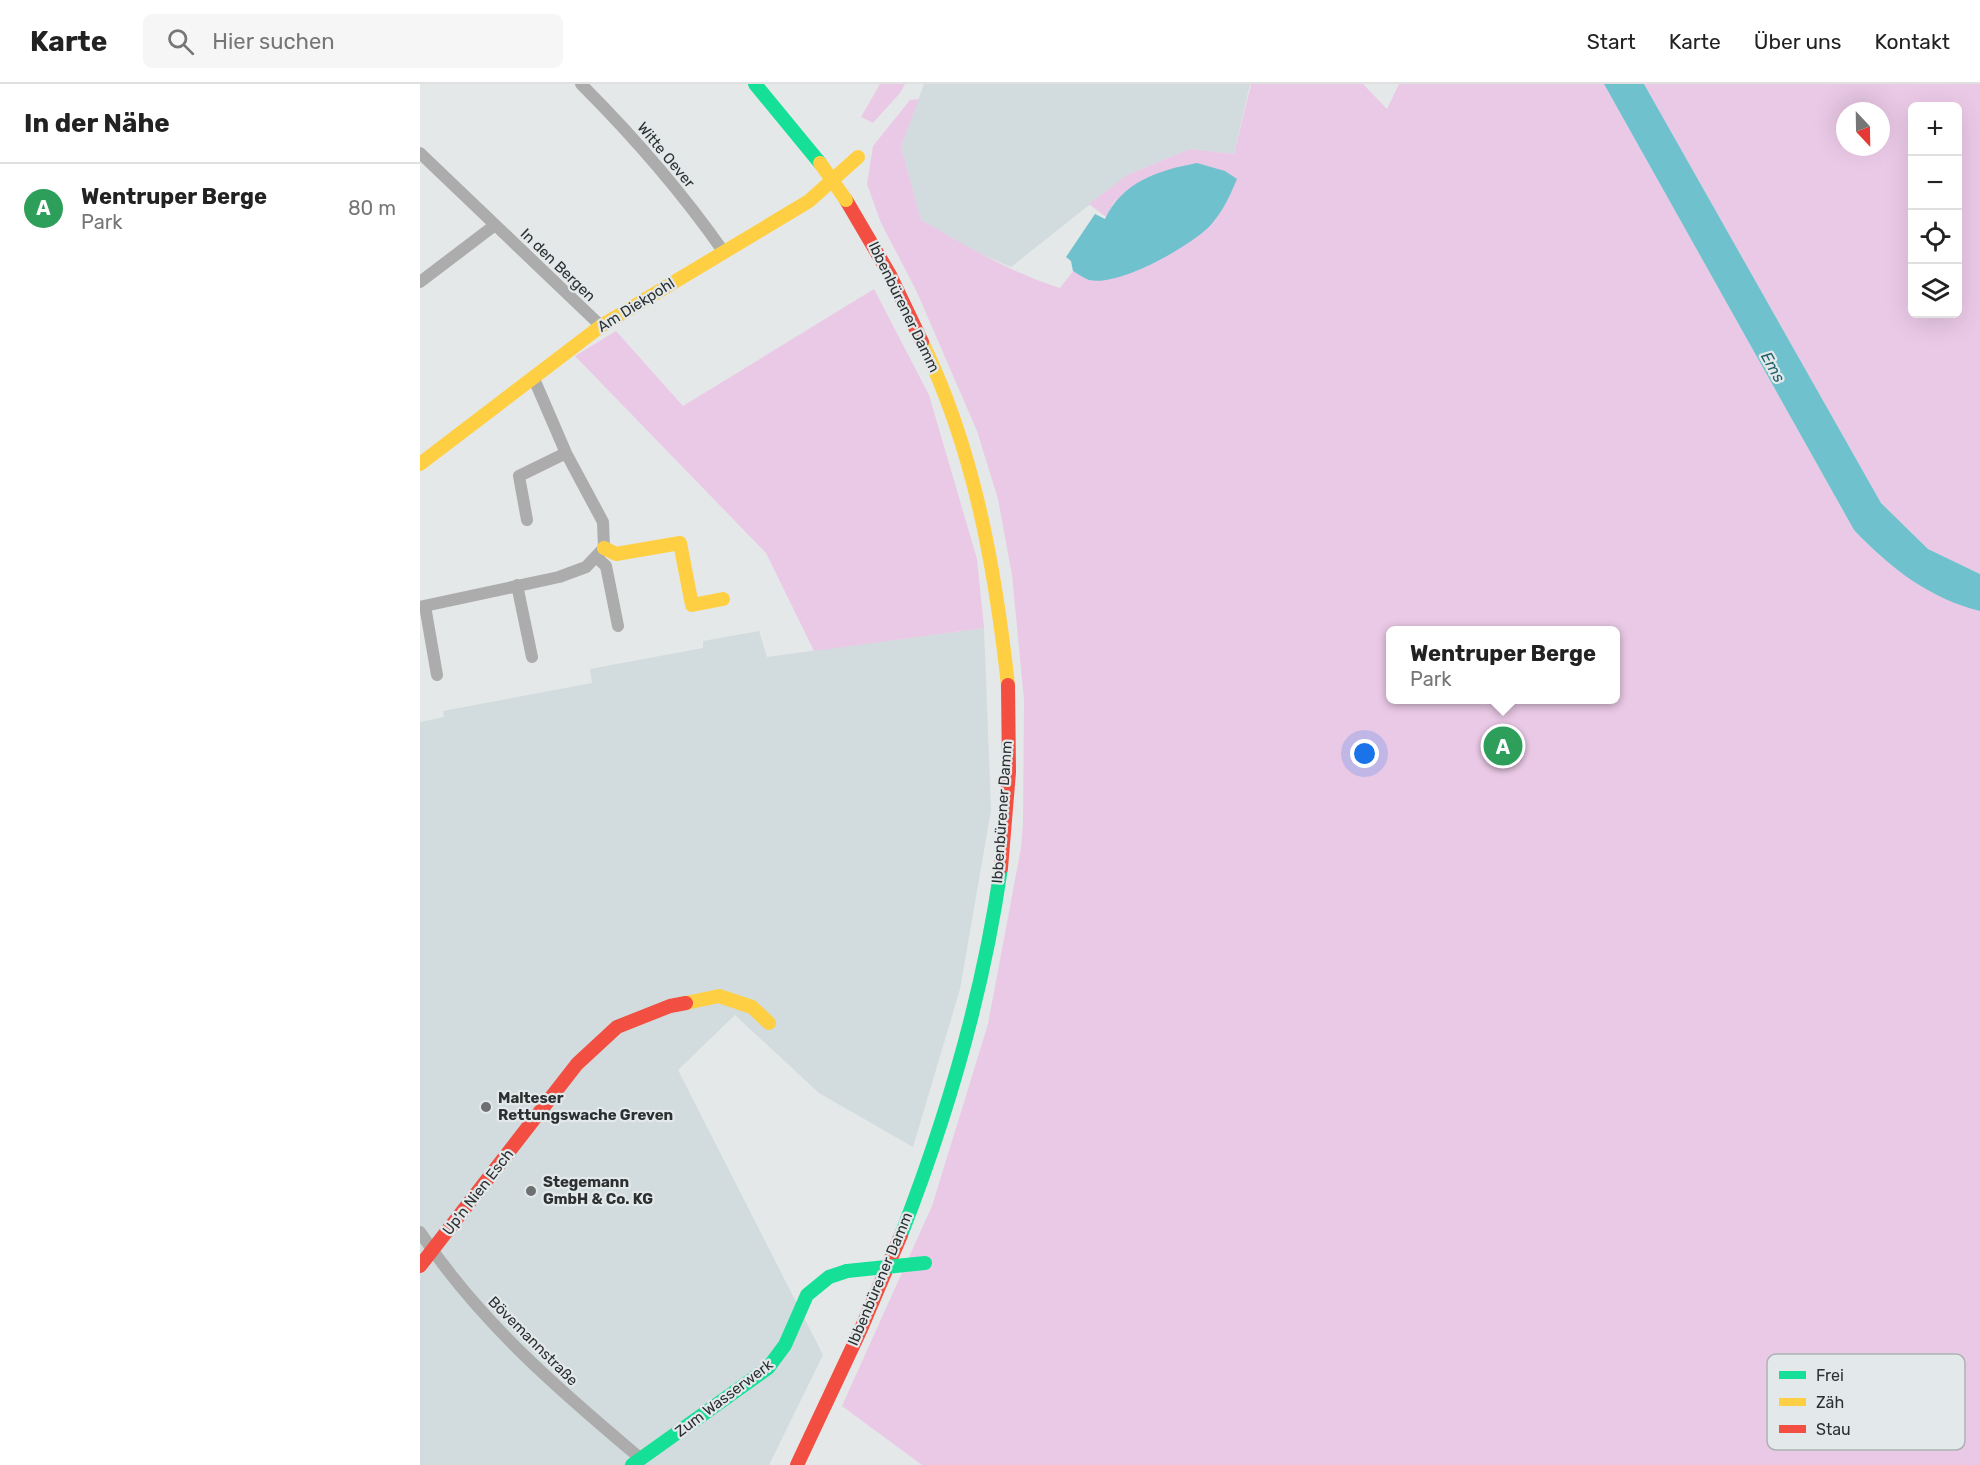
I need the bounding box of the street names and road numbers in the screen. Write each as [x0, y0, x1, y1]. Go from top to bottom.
street label: Witte Oever [633, 119, 699, 192]
street label: In den Bergen [517, 225, 599, 305]
street label: Ibbenbürener Damm [865, 239, 943, 375]
street label: Am Diekpohl [594, 274, 678, 336]
street label: Ibbenbürener Damm [988, 740, 1016, 884]
street label: Up'n Nien Esch [439, 1145, 517, 1239]
street label: Ibbenbürener Damm [844, 1210, 916, 1348]
street label: Bövemannstraße [484, 1292, 582, 1390]
street label: Zum Wasserwerk [672, 1355, 777, 1441]

